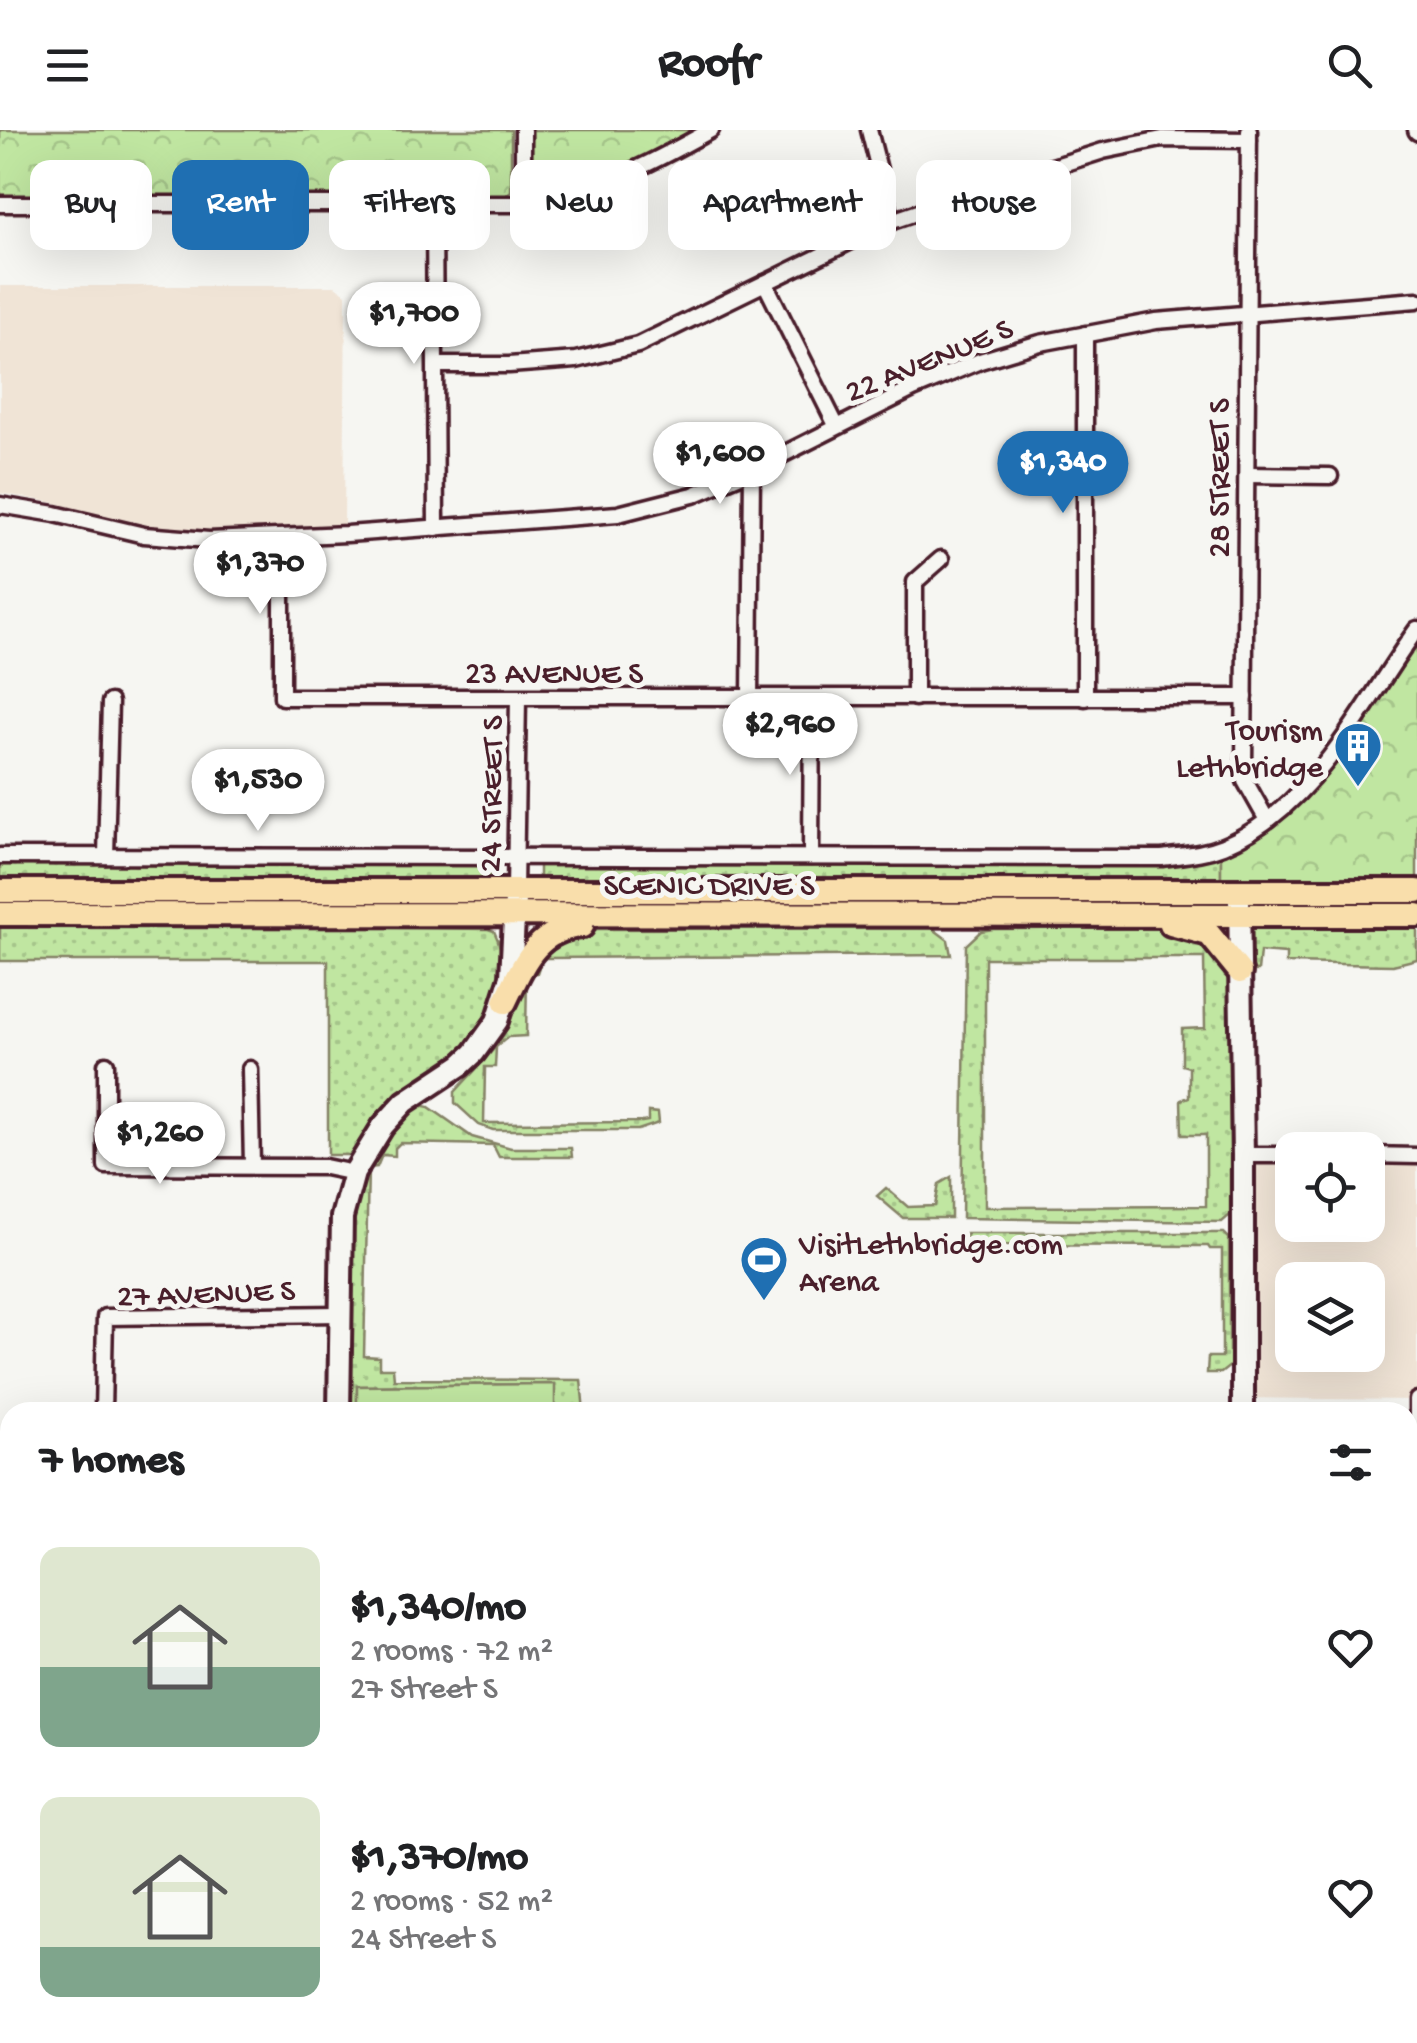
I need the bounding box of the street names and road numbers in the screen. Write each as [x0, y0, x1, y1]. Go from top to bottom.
street label: 22 AVENUE S [841, 312, 1019, 413]
street label: 28 STREET S [1203, 398, 1241, 558]
street label: 23 AVENUE S [465, 657, 643, 695]
street label: 24 STREET S [474, 715, 514, 873]
street label: SCENIC DRIVE S [603, 869, 815, 907]
street label: 27 AVENUE S [116, 1274, 296, 1318]

